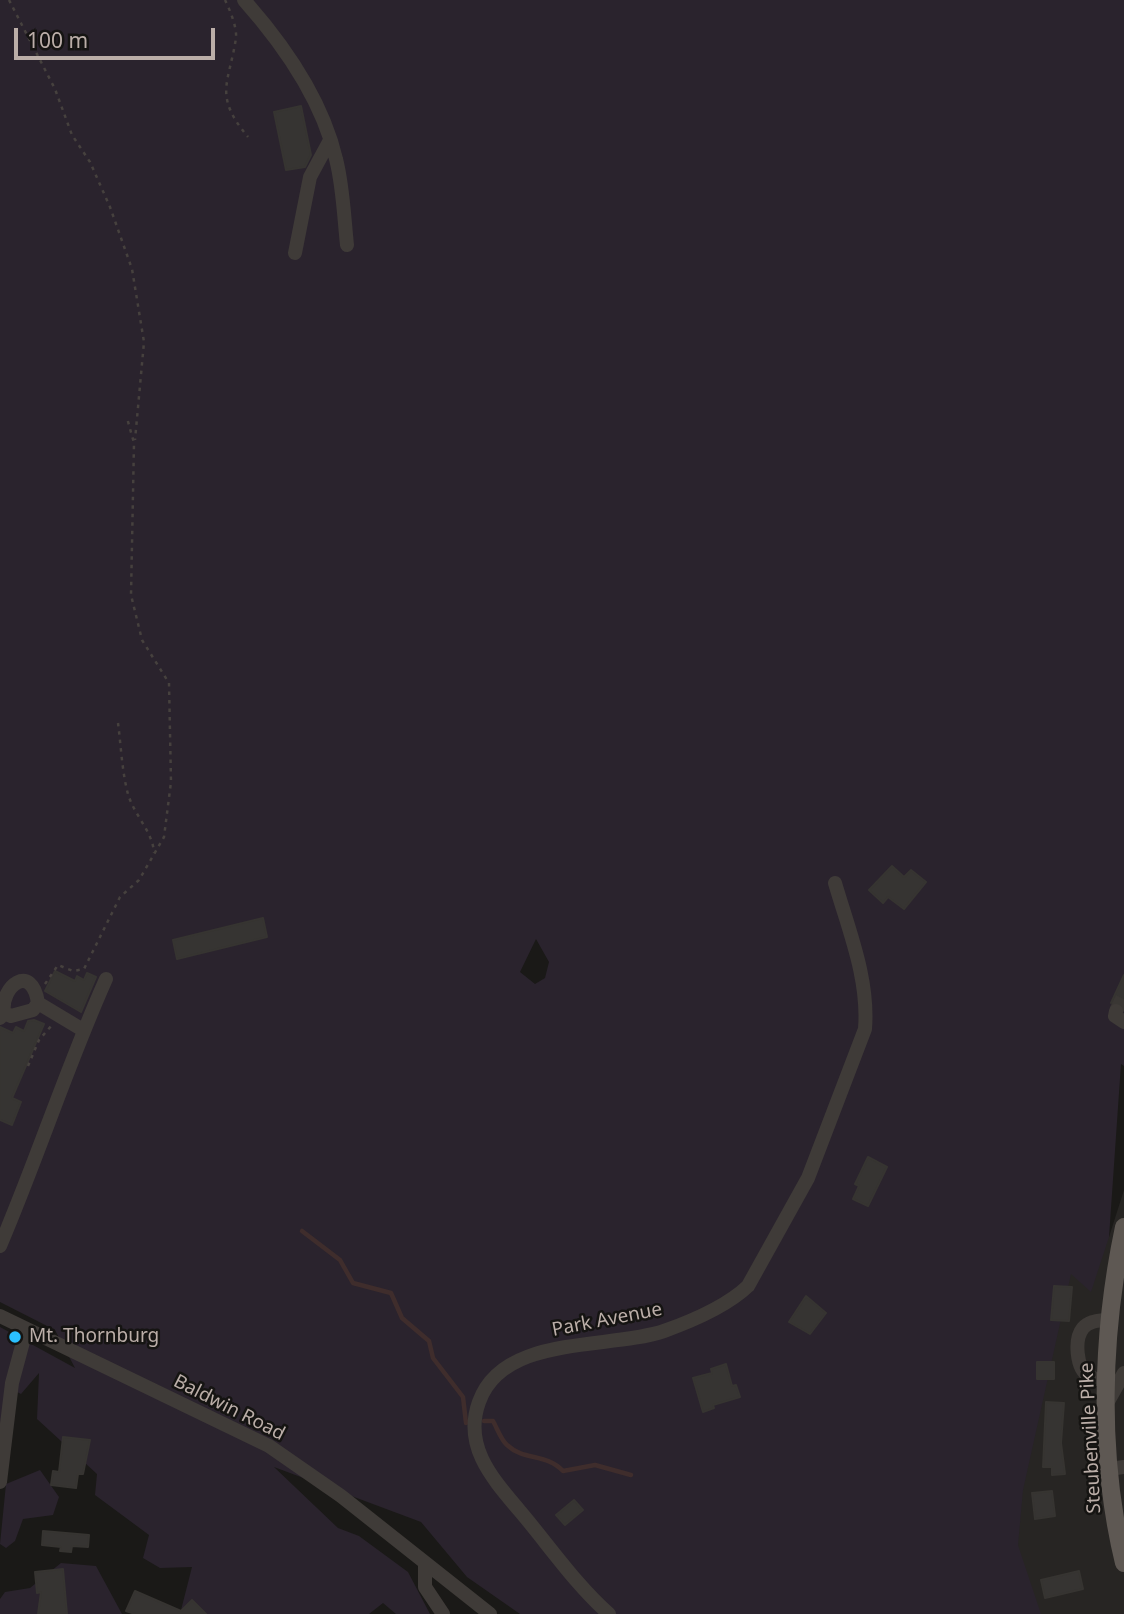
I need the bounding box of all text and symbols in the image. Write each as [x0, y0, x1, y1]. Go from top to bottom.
scale bar [18, 14, 219, 58]
text: 100 m [27, 26, 88, 54]
street label: Park Avenue [550, 1298, 664, 1342]
place label: Mt. Thornburg [29, 1326, 159, 1348]
marker: Mt. Thornburg [7, 1329, 23, 1345]
street label: Steubenville Pike [1076, 1362, 1106, 1514]
street label: Baldwin Road [170, 1370, 288, 1446]

